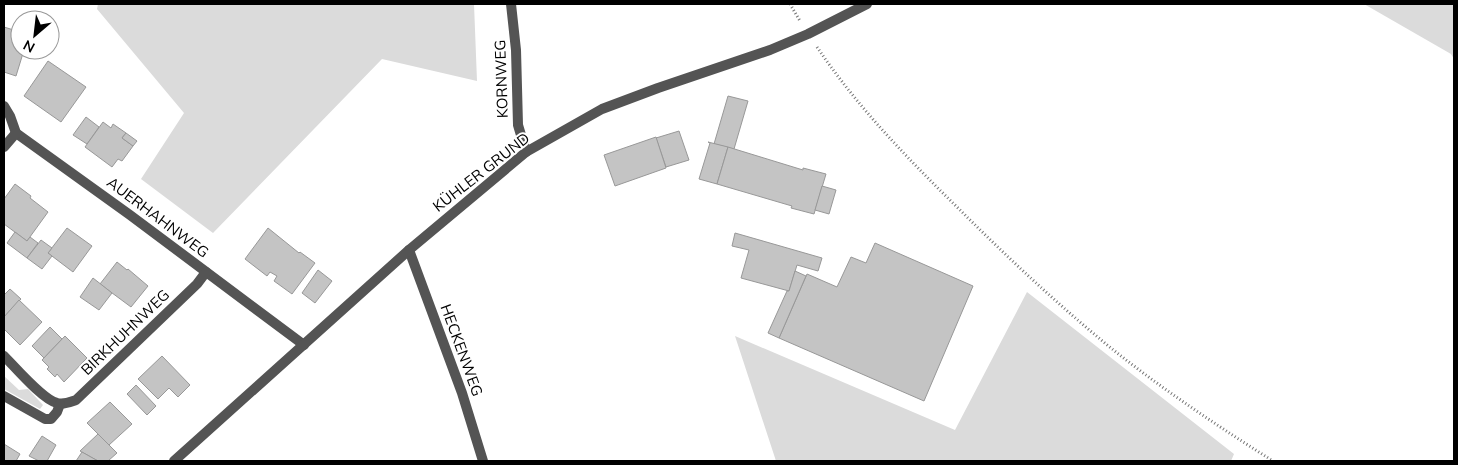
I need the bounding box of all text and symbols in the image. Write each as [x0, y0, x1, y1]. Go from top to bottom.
north arrow [10, 10, 60, 60]
text: N [20, 36, 38, 57]
street label: KORNWEG [490, 39, 512, 119]
street label: KÜHLER GRUND [429, 128, 533, 216]
street label: AUERHAHNWEG [103, 172, 213, 262]
street label: BIRKHUHNWEG [77, 285, 173, 379]
street label: HECKENWEG [437, 301, 487, 399]

